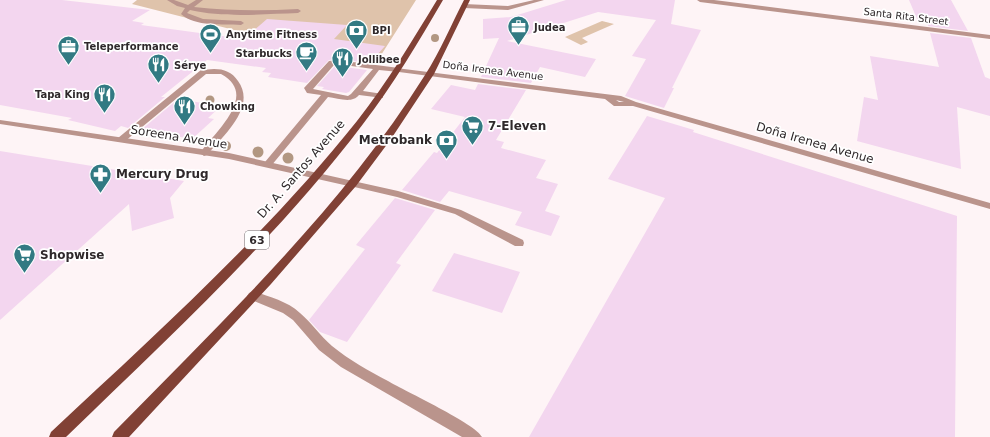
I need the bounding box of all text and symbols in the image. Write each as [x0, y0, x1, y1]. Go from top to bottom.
street label: Santa Rita Street [863, 6, 949, 27]
office icon: Judea [505, 14, 531, 47]
bank icon: BPI [344, 17, 370, 50]
sports icon: Anytime Fitness [198, 21, 224, 54]
place label: Judea [533, 22, 566, 33]
place label: BPI [372, 25, 391, 36]
place label: Anytime Fitness [226, 29, 317, 40]
office icon: Teleperformance [55, 33, 81, 66]
cafe icon: Starbucks [294, 40, 320, 73]
place label: Teleperformance [84, 41, 179, 52]
restaurant icon: Jollibee [329, 46, 355, 79]
place label: Starbucks [236, 48, 292, 59]
restaurant icon: Sérye [145, 52, 171, 85]
place label: Jollibee [357, 54, 400, 65]
street label: Doña Irenea Avenue [442, 59, 544, 82]
place label: Sérye [174, 60, 206, 71]
restaurant icon: Tapa King [92, 81, 118, 114]
place label: Tapa King [35, 89, 90, 100]
restaurant icon: Chowking [172, 93, 198, 126]
place label: Chowking [200, 101, 255, 112]
supermarket icon: 7-Eleven [459, 113, 485, 146]
street label: Dr. A. Santos Avenue [255, 117, 347, 221]
place label: 7-Eleven [488, 119, 546, 133]
street label: Doña Irenea Avenue [755, 120, 875, 166]
street label: Soreena Avenue [130, 122, 228, 152]
bank icon: Metrobank [434, 127, 460, 160]
place label: Metrobank [359, 133, 433, 147]
pharmacy icon: Mercury Drug [87, 161, 113, 194]
place label: Mercury Drug [116, 167, 209, 181]
road number: 63 [245, 231, 269, 249]
supermarket icon: Shopwise [12, 242, 38, 275]
place label: Shopwise [40, 248, 105, 262]

